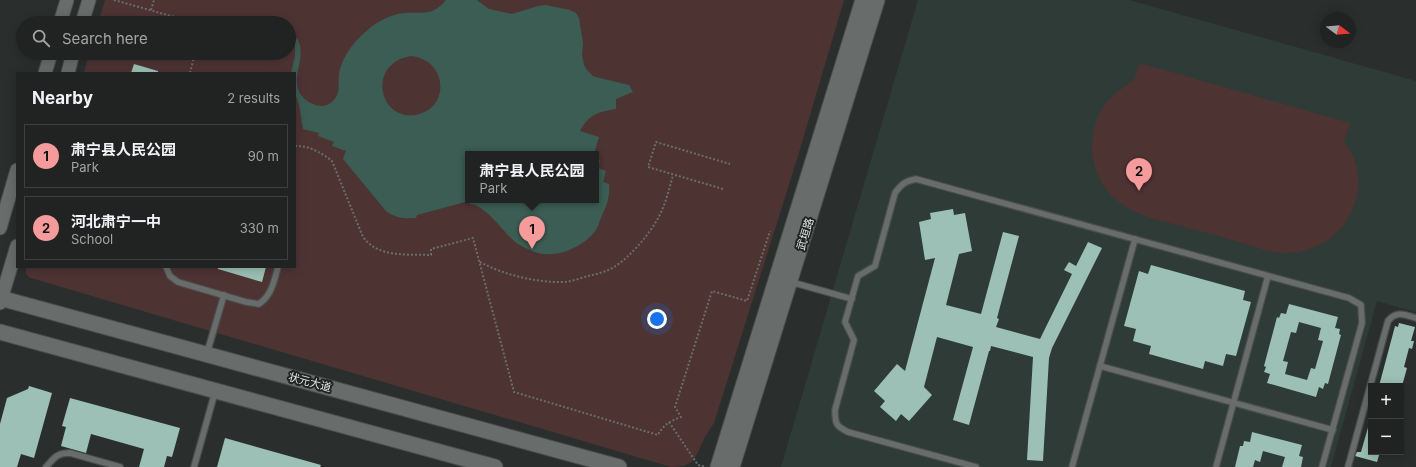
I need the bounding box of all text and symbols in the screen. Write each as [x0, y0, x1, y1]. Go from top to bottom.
north arrow [1320, 12, 1356, 48]
search box [16, 16, 296, 60]
icon: search [30, 27, 52, 49]
text: Search here [62, 29, 148, 48]
text: Nearby [32, 88, 93, 108]
text: 2 results [227, 90, 280, 106]
text: 肃宁县人民公园 [71, 140, 176, 159]
text: 1 [43, 148, 49, 164]
text: 90 m [248, 148, 279, 164]
popup [465, 151, 599, 203]
pin: 2 [1126, 158, 1152, 191]
text: Park [71, 159, 99, 175]
text: 肃宁县人民公园 [479, 161, 585, 180]
text: Park [479, 180, 507, 196]
text: 河北肃宁一中 [71, 212, 161, 231]
pin: 1 [519, 216, 545, 249]
street label: 武垣路 [793, 216, 817, 252]
text: 2 [42, 220, 50, 236]
text: 330 m [240, 220, 279, 236]
text: School [71, 231, 113, 247]
your location [647, 309, 667, 329]
street label: 状元大道 [287, 370, 333, 394]
map controls [1368, 383, 1404, 455]
button: + [1368, 383, 1404, 419]
button: − [1368, 419, 1404, 455]

